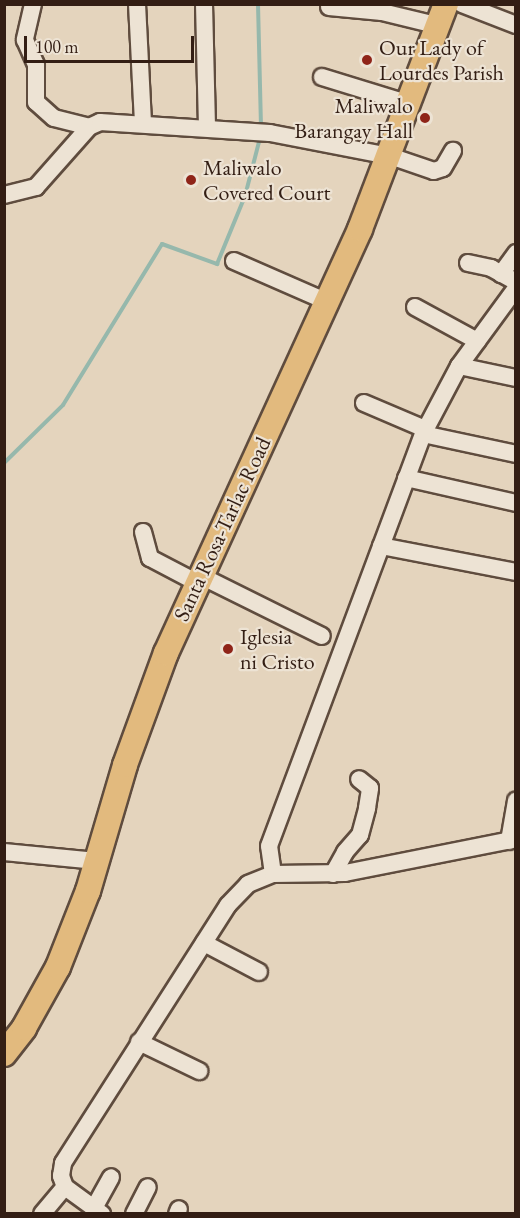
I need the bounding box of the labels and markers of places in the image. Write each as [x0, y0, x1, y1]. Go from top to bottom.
place label: Our Lady of Lourdes Parish [379, 34, 504, 86]
marker: Our Lady of Lourdes Parish [360, 53, 374, 67]
place label: Maliwalo Barangay Hall [294, 92, 413, 144]
marker: Maliwalo Barangay Hall [418, 111, 432, 125]
place label: Maliwalo Covered Court [203, 154, 330, 206]
marker: Maliwalo Covered Court [184, 173, 198, 187]
place label: Iglesia ni Cristo [240, 623, 315, 674]
marker: Iglesia ni Cristo [221, 642, 235, 656]

